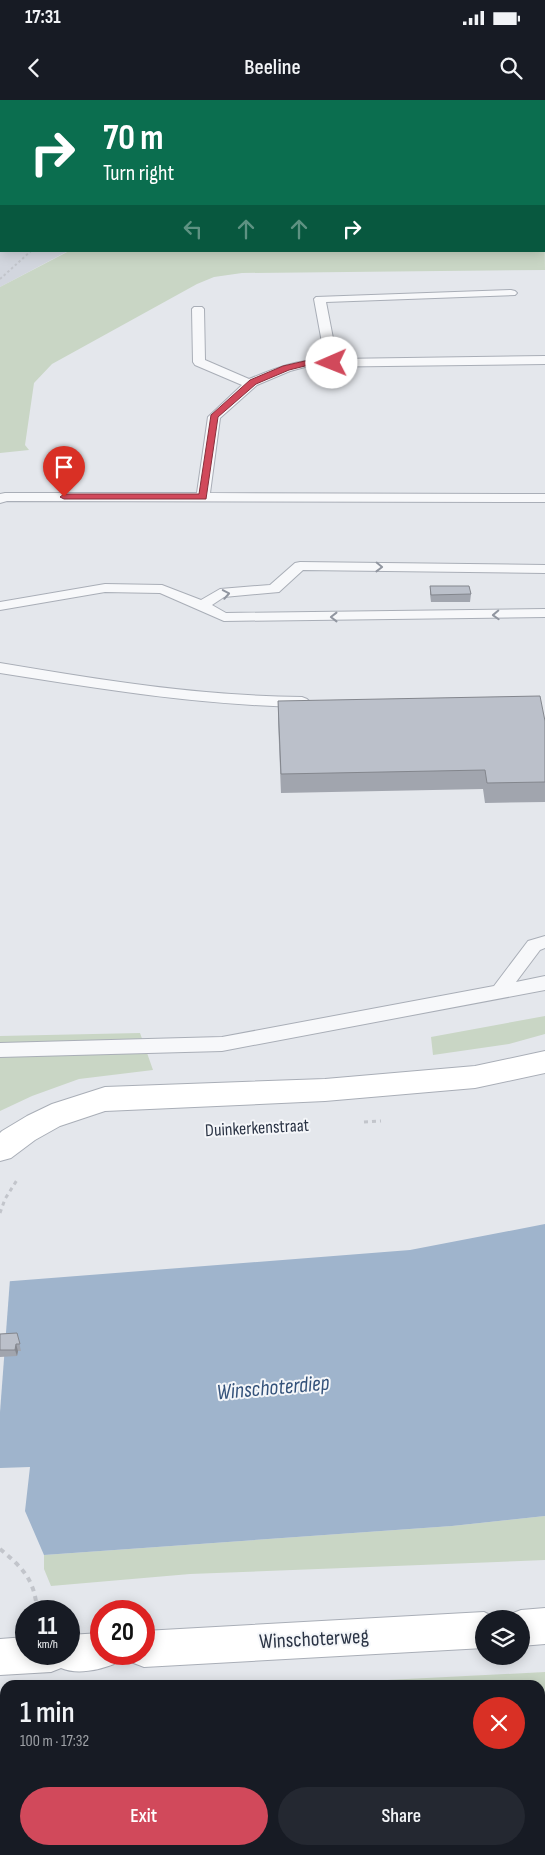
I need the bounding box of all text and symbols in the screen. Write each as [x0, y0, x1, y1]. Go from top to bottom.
text: 17:31 [25, 6, 61, 29]
icon: back [20, 54, 48, 82]
text: Beeline [244, 54, 301, 81]
icon: search [497, 54, 525, 82]
text: 70 m [103, 117, 163, 160]
icon: right [20, 120, 85, 185]
text: Turn right [103, 160, 174, 187]
icon: left [179, 215, 207, 243]
icon: ahead [232, 215, 260, 243]
icon: ahead [285, 215, 313, 243]
icon: right [338, 215, 366, 243]
position arrow [305, 336, 357, 388]
pin [43, 446, 85, 497]
icon: arrive [50, 453, 78, 481]
one-way arrow [375, 561, 383, 572]
one-way arrow [222, 589, 230, 599]
one-way arrow [492, 609, 500, 620]
one-way arrow [330, 611, 338, 622]
street label: Duinkerkenstraat [204, 1115, 310, 1141]
water label: Winschoterdiep [216, 1370, 331, 1406]
speed limit sign: 20 [90, 1600, 155, 1665]
map controls [475, 1610, 530, 1665]
button: layers [475, 1610, 530, 1665]
text: 11 [38, 1611, 57, 1642]
street label: Winschoterweg [259, 1624, 369, 1654]
text: km/h [37, 1637, 58, 1652]
text: 1 min [20, 1695, 75, 1731]
button: close [473, 1697, 525, 1749]
text: 100 m · 17:32 [20, 1732, 89, 1751]
button: Exit [20, 1787, 268, 1845]
button: Share [278, 1787, 525, 1845]

